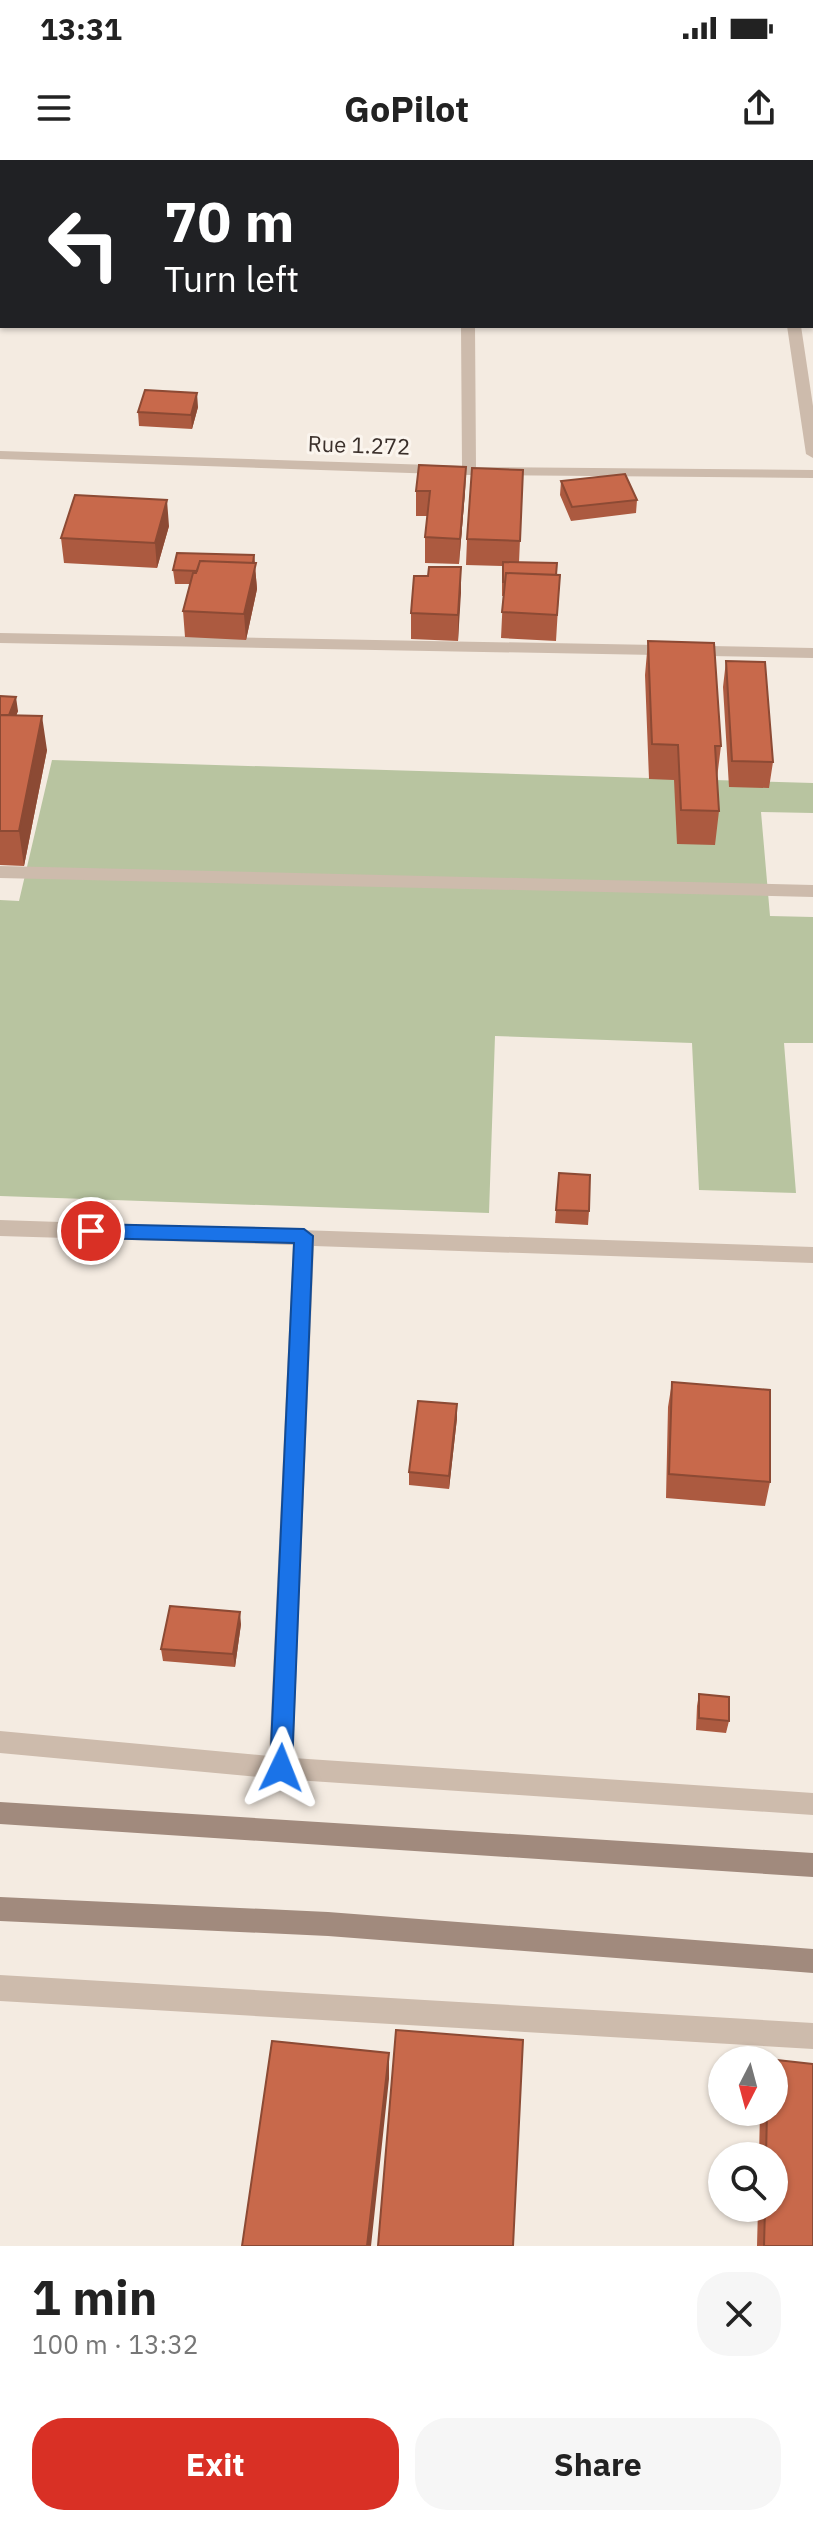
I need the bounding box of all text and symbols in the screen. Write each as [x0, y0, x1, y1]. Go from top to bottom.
text: 13:31 [40, 9, 122, 48]
text: GoPilot [344, 85, 469, 132]
icon: menu [32, 86, 76, 130]
icon: share [737, 86, 781, 130]
text: 70 m [164, 185, 294, 257]
icon: left [32, 192, 136, 296]
text: Turn left [164, 255, 299, 302]
street label: Rue 1.272 [307, 428, 411, 461]
pin [57, 1197, 125, 1265]
icon: arrive [69, 1209, 113, 1253]
position arrow [239, 1726, 323, 1810]
north arrow [708, 2046, 788, 2126]
map controls [708, 2046, 788, 2222]
button: search [708, 2142, 788, 2222]
text: 1 min [32, 2266, 157, 2328]
button: close [697, 2272, 781, 2356]
text: 100 m · 13:32 [32, 2327, 198, 2361]
button: Exit [32, 2418, 399, 2510]
button: Share [415, 2418, 781, 2510]

